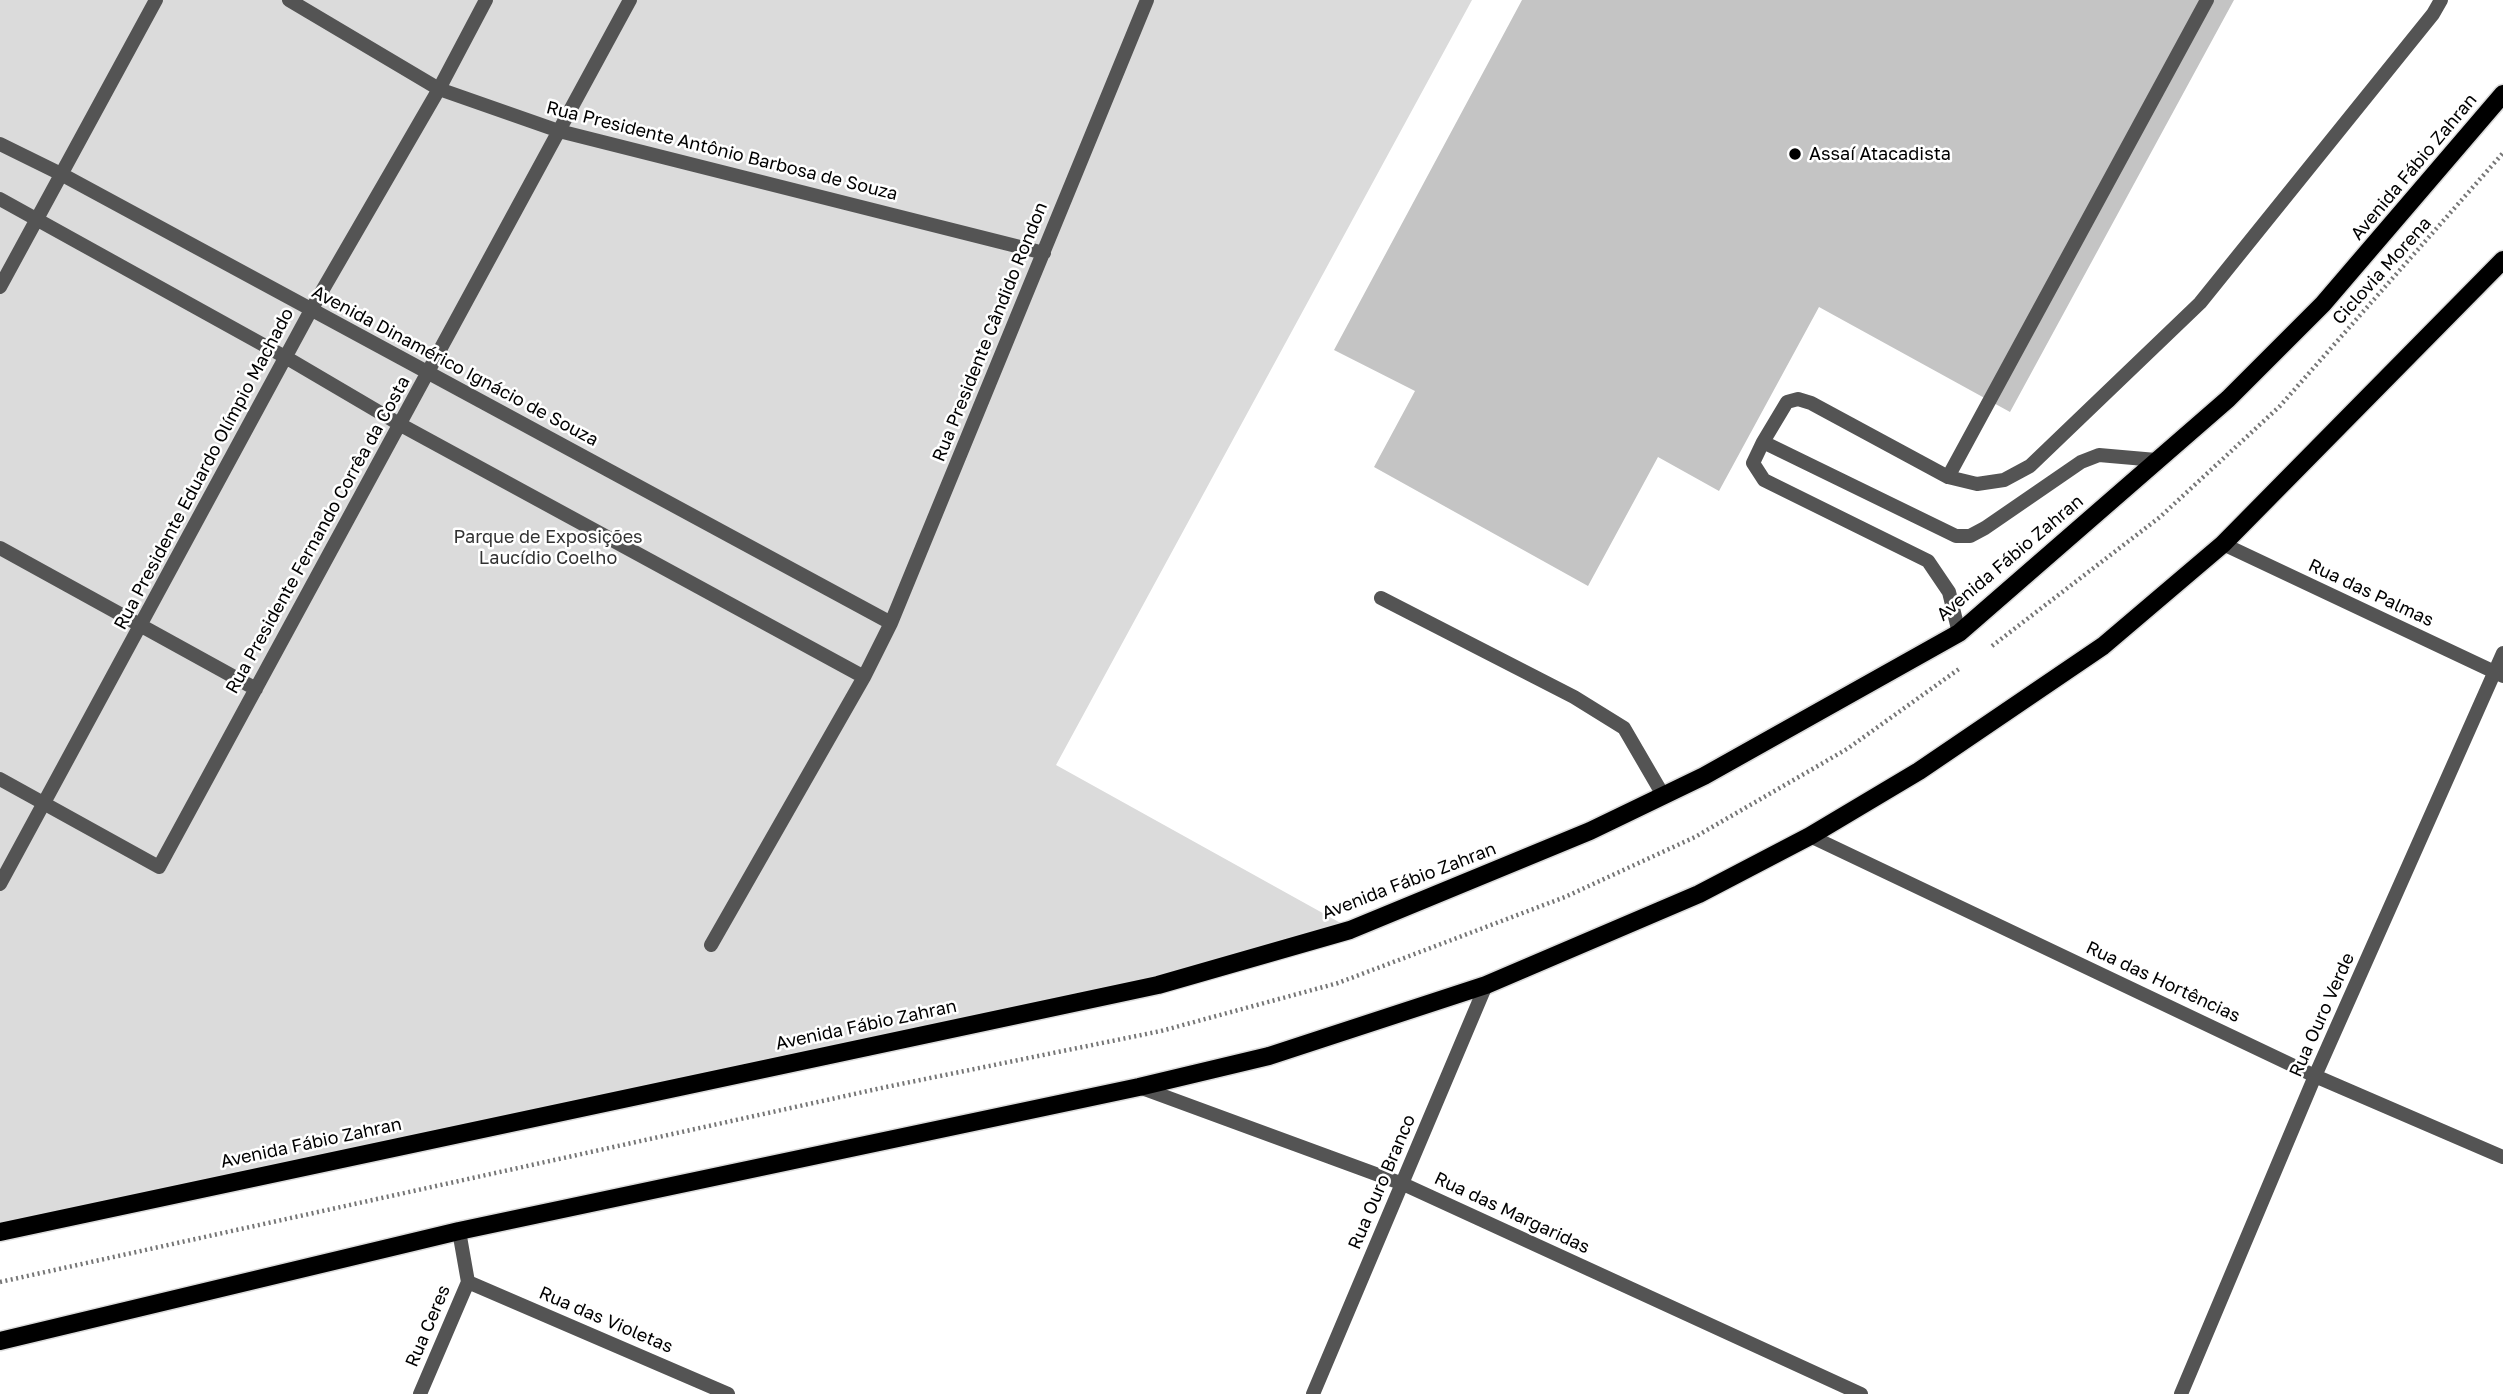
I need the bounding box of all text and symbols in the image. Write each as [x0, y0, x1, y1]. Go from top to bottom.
street label: Avenida Fábio Zahran [2346, 89, 2482, 245]
street label: Rua Presidente Antônio Barbosa de Souza [544, 97, 900, 205]
place label: Assaí Atacadista [1809, 143, 1951, 165]
marker: Assaí Atacadista [1787, 146, 1803, 162]
street label: Rua Presidente Cândido Rondon [928, 199, 1052, 465]
street label: Ciclovia Morena [2328, 213, 2436, 329]
street label: Avenida Dinamérico Ignácio de Souza [308, 281, 602, 451]
street label: Rua Presidente Eduardo Olímpio Machado [110, 304, 298, 634]
street label: Rua Presidente Fernando Corrêa da Costa [221, 372, 415, 698]
street label: Avenida Fábio Zahran [1932, 490, 2088, 626]
park label: Parque de Exposições Laucídio Coelho [453, 526, 643, 568]
street label: Rua das Palmas [2305, 554, 2437, 632]
street label: Avenida Fábio Zahran [1319, 838, 1499, 924]
street label: Rua das Hortências [2082, 937, 2244, 1027]
street label: Rua Ouro Verde [2285, 950, 2359, 1080]
street label: Avenida Fábio Zahran [773, 995, 959, 1055]
street label: Rua Ouro Branco [1344, 1111, 1420, 1253]
street label: Avenida Fábio Zahran [218, 1113, 404, 1173]
street label: Rua das Margaridas [1431, 1167, 1593, 1259]
street label: Rua Ceres [401, 1282, 455, 1370]
street label: Rua das Violetas [536, 1282, 676, 1358]

